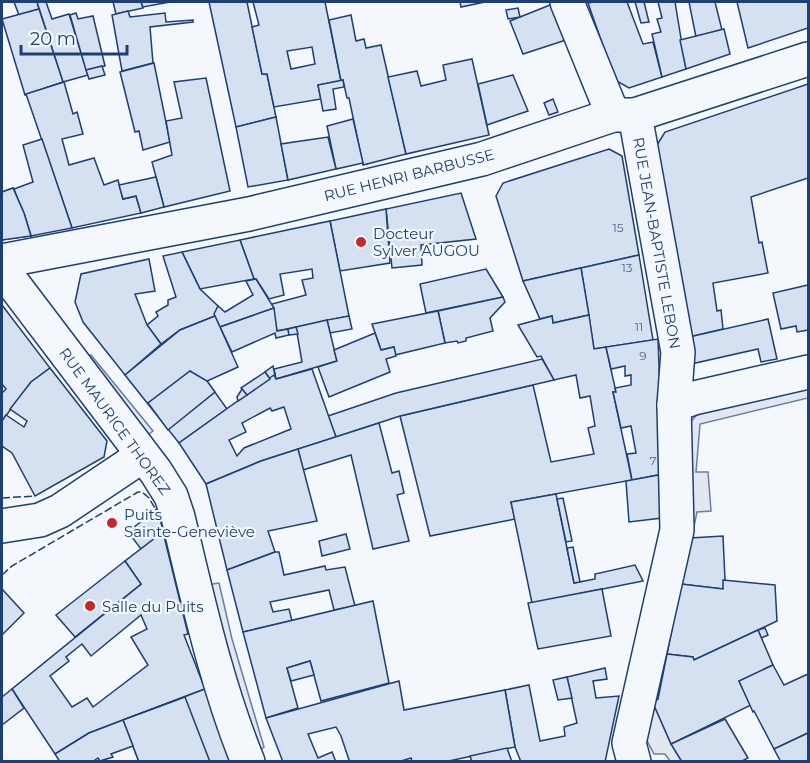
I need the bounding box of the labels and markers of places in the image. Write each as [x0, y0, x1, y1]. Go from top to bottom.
place label: Docteur Sylver AUGOU [373, 224, 480, 260]
marker: Docteur Sylver AUGOU [354, 235, 368, 249]
place label: Puits Sainte-Geneviève [124, 505, 255, 541]
marker: Puits Sainte-Geneviève [105, 516, 119, 530]
place label: Salle du Puits [102, 597, 203, 616]
marker: Salle du Puits [83, 599, 97, 613]

